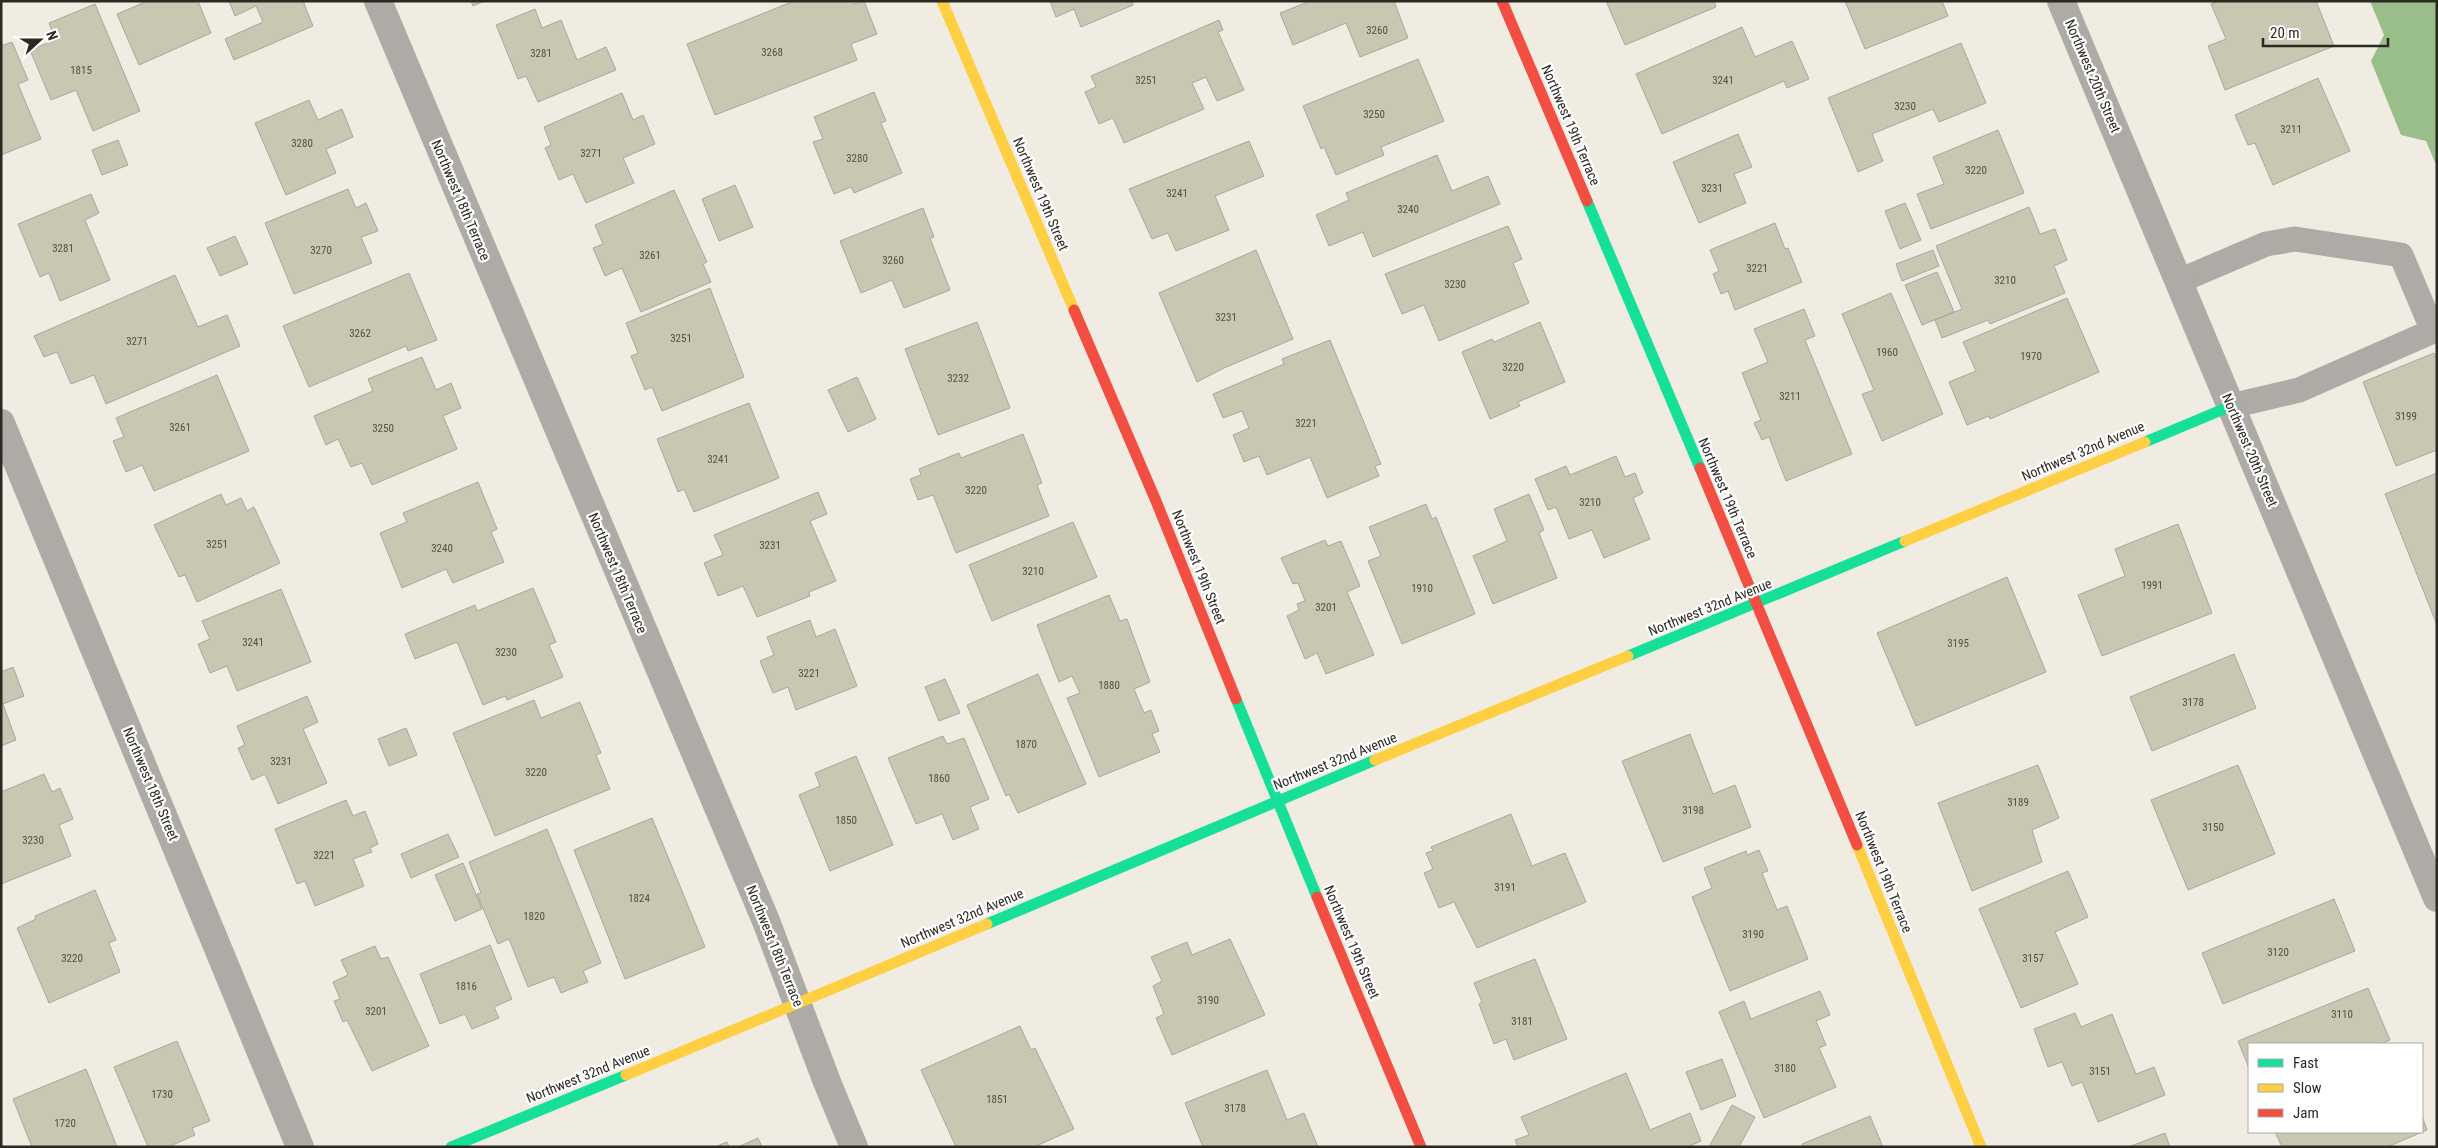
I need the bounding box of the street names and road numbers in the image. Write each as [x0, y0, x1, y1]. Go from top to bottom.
street label: Northwest 20th Street [2062, 17, 2124, 135]
street label: Northwest 19th Terrace [1538, 62, 1604, 188]
street label: Northwest 19th Street [1010, 135, 1072, 253]
street label: Northwest 18th Terrace [428, 137, 494, 263]
street label: Northwest 20th Street [2219, 391, 2281, 509]
street label: Northwest 32nd Avenue [2019, 418, 2147, 484]
street label: Northwest 19th Terrace [1695, 435, 1761, 561]
street label: Northwest 19th Street [1169, 508, 1229, 626]
street label: Northwest 18th Terrace [585, 510, 651, 636]
street label: Northwest 32nd Avenue [1646, 575, 1774, 639]
street label: Northwest 18th Street [120, 725, 182, 843]
street label: Northwest 32nd Avenue [1271, 729, 1399, 793]
street label: Northwest 19th Terrace [1852, 809, 1916, 935]
street label: Northwest 18th Terrace [743, 883, 807, 1009]
street label: Northwest 19th Street [1321, 883, 1383, 1001]
street label: Northwest 32nd Avenue [898, 885, 1026, 951]
street label: Northwest 32nd Avenue [524, 1042, 652, 1106]

